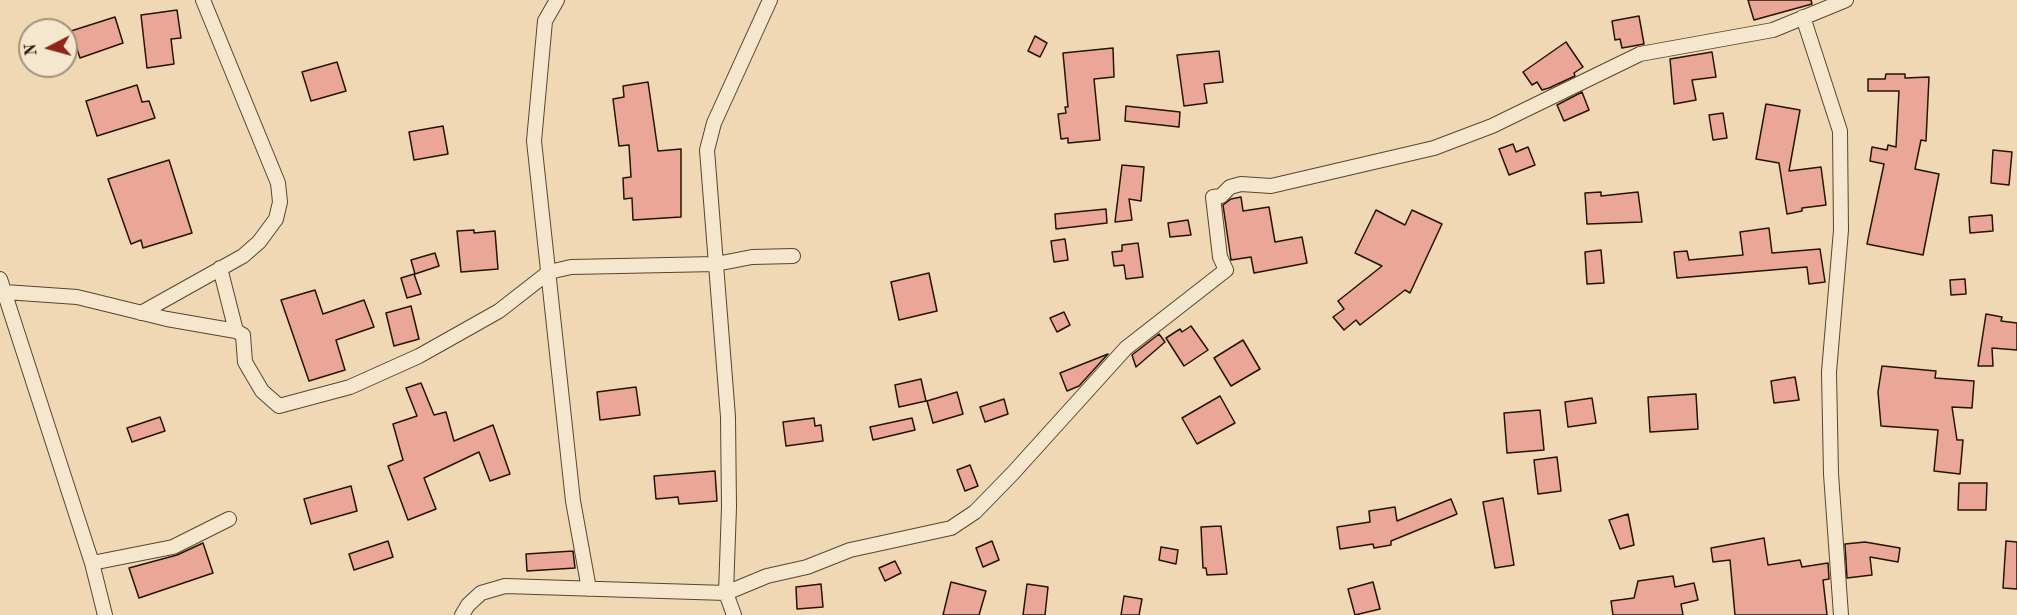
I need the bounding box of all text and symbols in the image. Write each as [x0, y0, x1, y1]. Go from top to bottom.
north arrow [18, 18, 78, 78]
text: N [23, 43, 41, 57]

